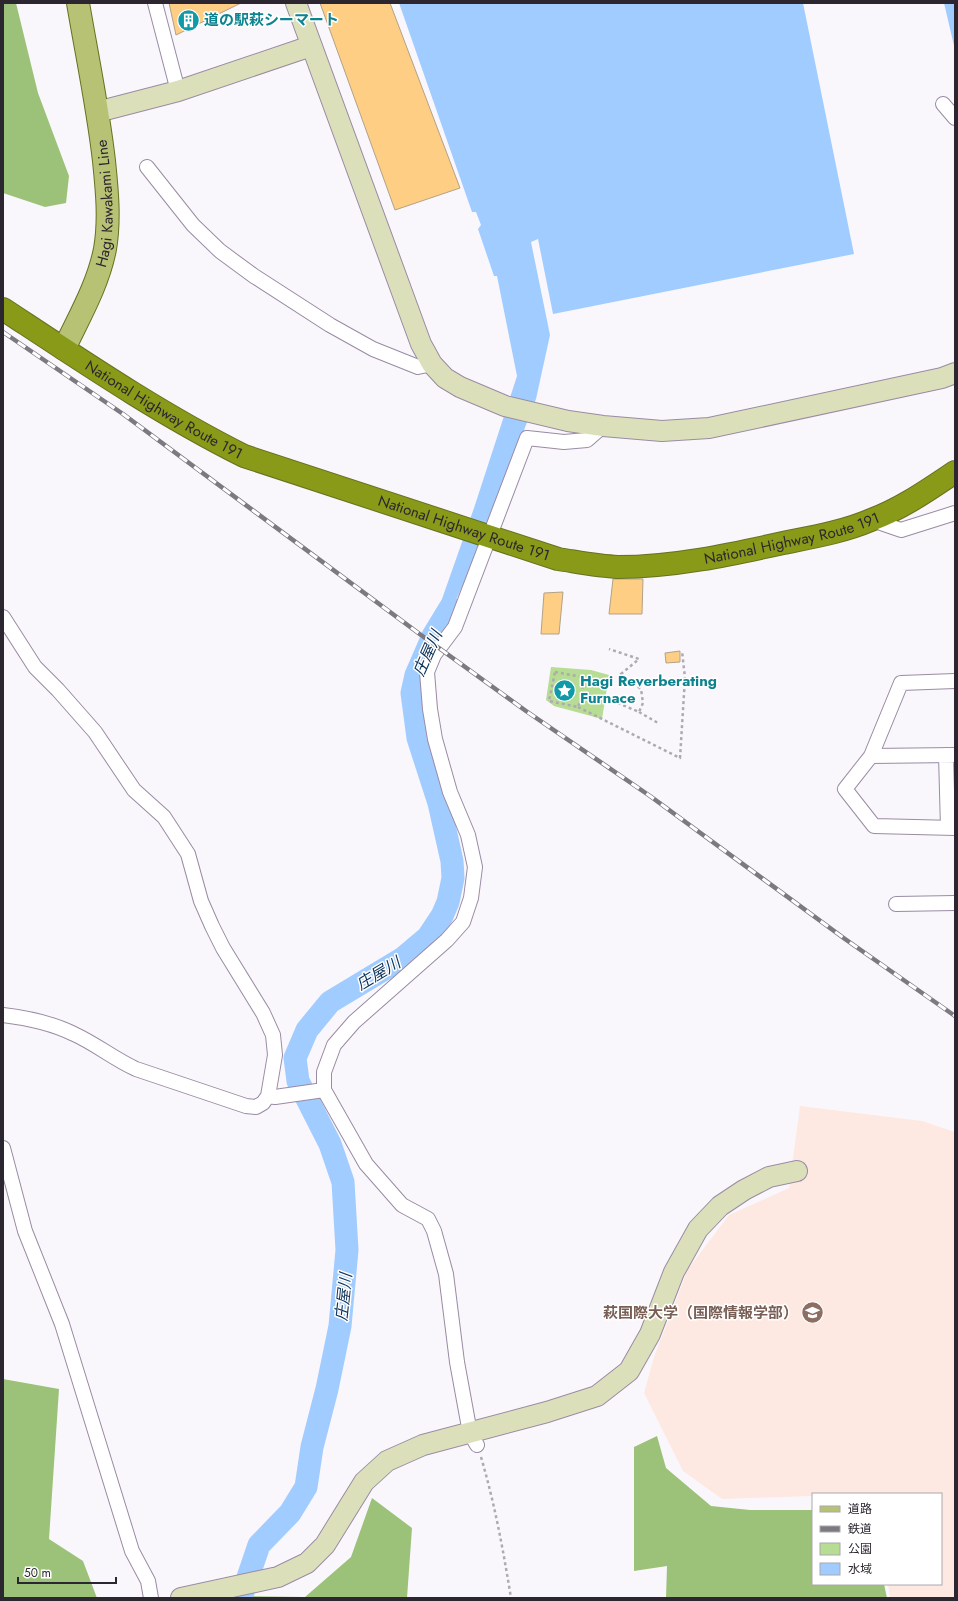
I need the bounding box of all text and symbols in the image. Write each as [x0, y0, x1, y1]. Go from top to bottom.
building icon: 道の駅萩シーマート [176, 7, 202, 33]
place label: 道の駅萩シーマート [204, 9, 339, 31]
street label: Hagi Kawakami Line [90, 138, 119, 270]
street label: National Highway Route 191 [81, 355, 247, 465]
street label: National Highway Route 191 [375, 490, 553, 567]
street label: National Highway Route 191 [702, 507, 883, 570]
water label: 庄屋川 [407, 625, 449, 680]
place label: Hagi Reverberating Furnace [580, 670, 717, 709]
place icon: Hagi Reverberating Furnace [551, 677, 577, 703]
water label: 庄屋川 [352, 950, 406, 996]
water label: 庄屋川 [330, 1270, 358, 1322]
school or university icon: 萩国際大学（国際情報学部） [800, 1300, 826, 1326]
place label: 萩国際大学（国際情報学部） [603, 1302, 798, 1324]
legend [812, 1493, 942, 1585]
text: 道路 [848, 1500, 872, 1518]
text: 鉄道 [848, 1520, 872, 1538]
text: 公園 [848, 1540, 872, 1558]
scale bar [18, 1559, 116, 1585]
text: 水域 [848, 1560, 872, 1578]
text: 50 m [24, 1564, 51, 1582]

